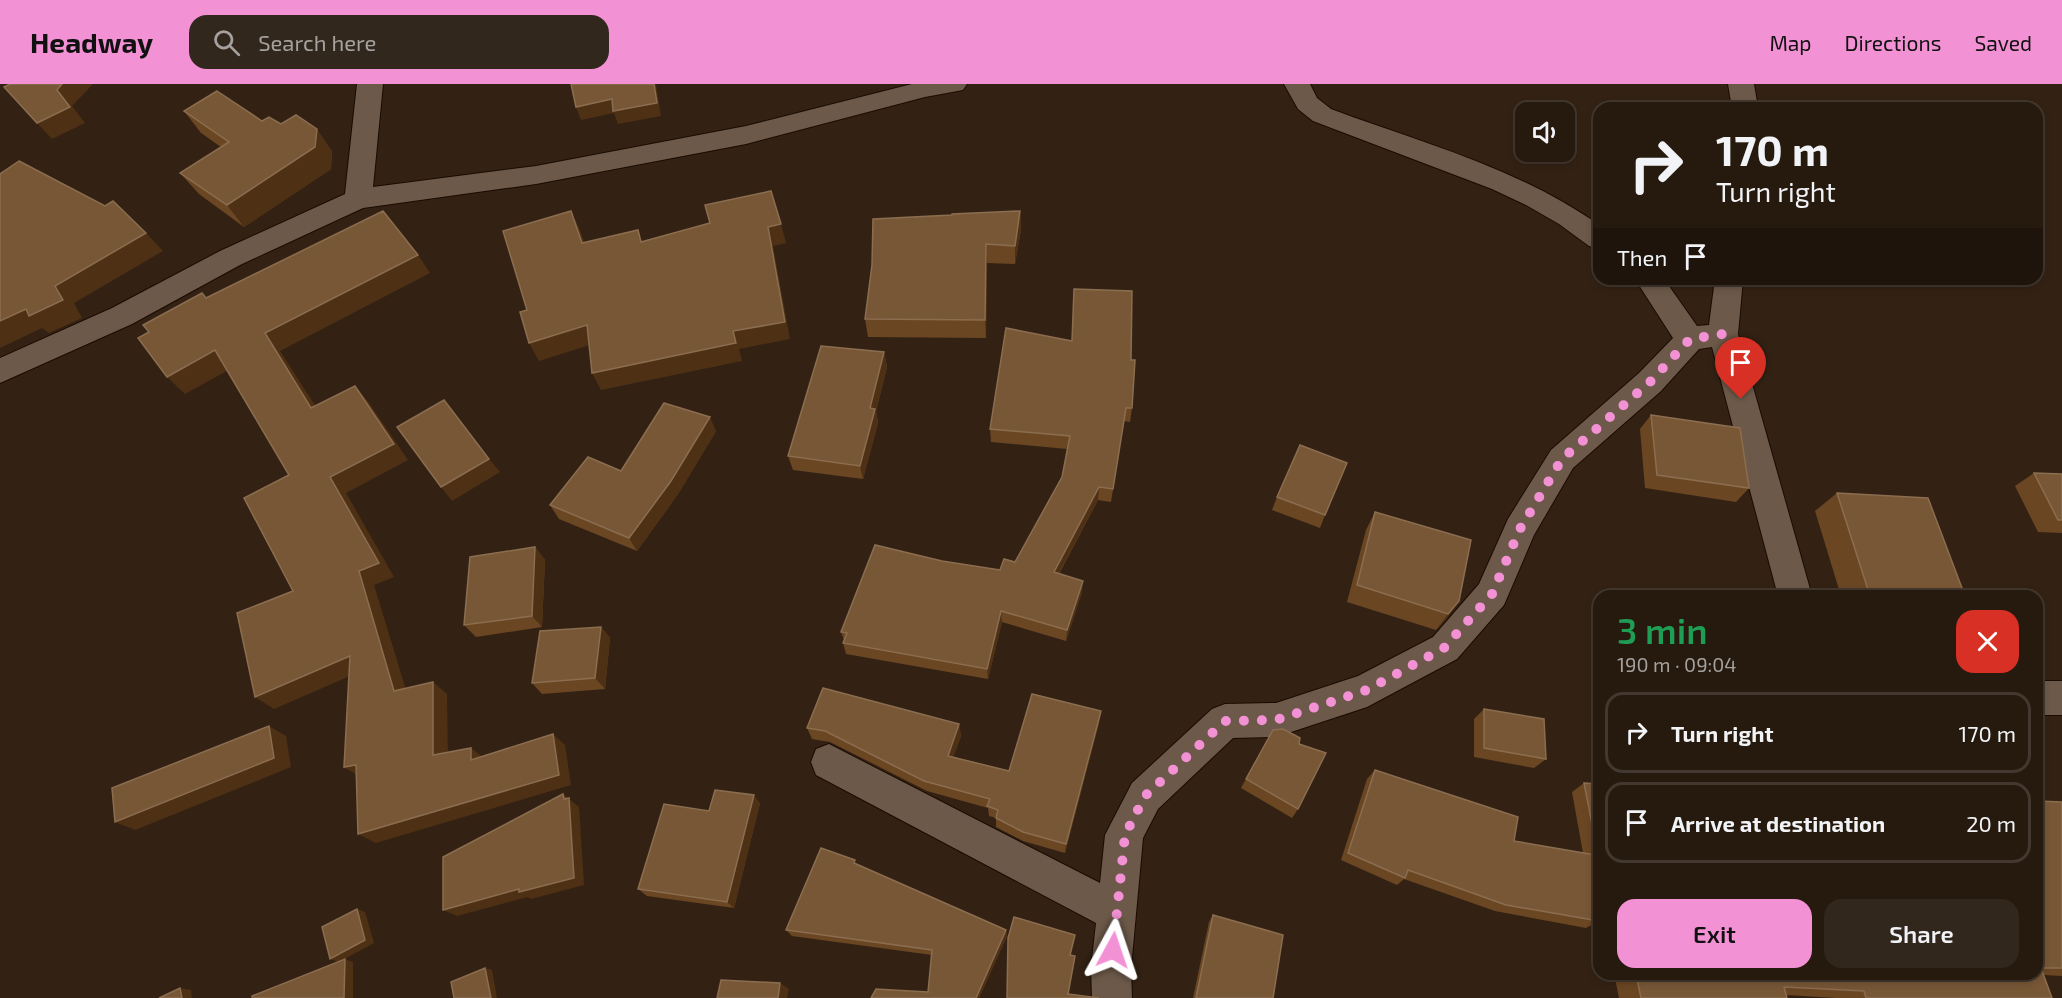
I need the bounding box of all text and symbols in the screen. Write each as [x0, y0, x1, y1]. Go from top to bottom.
search box [189, 15, 609, 69]
text: Headway [30, 25, 153, 59]
icon: search [210, 26, 243, 59]
text: Search here [258, 29, 376, 55]
text: Map [1769, 30, 1812, 55]
text: Directions [1845, 30, 1941, 55]
text: Saved [1974, 30, 2032, 55]
map controls [1515, 102, 1575, 162]
button: sound [1515, 102, 1575, 162]
text: 170 m [1716, 124, 1829, 174]
icon: right [1617, 126, 1695, 204]
text: Turn right [1716, 175, 1836, 207]
icon: arrive [1679, 240, 1712, 273]
text: Then [1617, 244, 1667, 270]
pin [1715, 337, 1766, 399]
icon: arrive [1724, 346, 1757, 379]
text: 3 min [1617, 608, 1708, 651]
button: close [1956, 610, 2019, 673]
text: 190 m · 09:04 [1617, 652, 1737, 676]
icon: right [1620, 716, 1653, 749]
text: Turn right [1671, 720, 1773, 746]
text: 170 m [1959, 720, 2016, 746]
icon: arrive [1620, 806, 1653, 839]
text: Arrive at destination [1671, 810, 1885, 836]
text: 20 m [1966, 810, 2016, 836]
button: Exit [1617, 899, 1812, 968]
button: Share [1824, 899, 2019, 968]
position arrow [1081, 918, 1145, 982]

